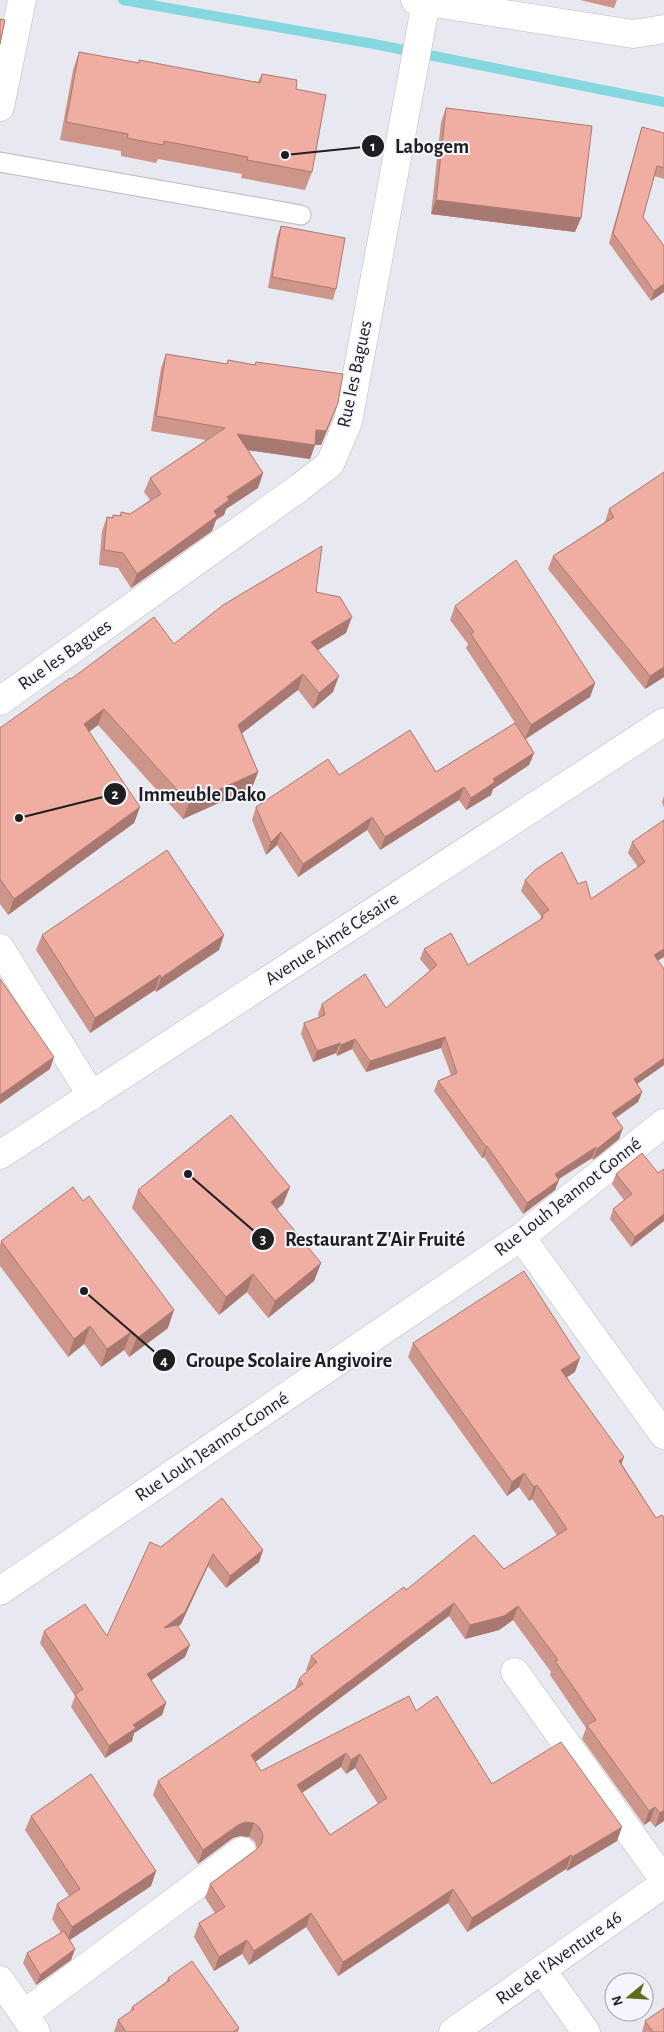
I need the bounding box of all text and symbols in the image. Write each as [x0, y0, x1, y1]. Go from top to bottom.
callout: Labogem [360, 128, 479, 163]
text: Labogem [395, 137, 469, 157]
text: 1 [370, 139, 376, 154]
street label: Rue les Bagues [334, 319, 376, 429]
street label: Rue les Bagues [15, 616, 115, 694]
callout: Immeuble Dako [103, 777, 276, 812]
text: Immeuble Dako [138, 785, 266, 805]
text: 2 [111, 787, 119, 802]
street label: Avenue Aimé Césaire [262, 889, 402, 989]
street label: Rue Louh Jeannot Gonné [491, 1134, 645, 1260]
callout: Restaurant Z'Air Fruité [250, 1221, 475, 1256]
text: Restaurant Z'Air Fruité [285, 1230, 465, 1250]
text: 3 [260, 1232, 266, 1247]
callout: Groupe Scolaire Angivoire [151, 1343, 402, 1378]
text: Groupe Scolaire Angivoire [186, 1351, 392, 1371]
text: 4 [160, 1354, 168, 1369]
street label: Rue Louh Jeannot Gonné [132, 1389, 292, 1505]
street label: Rue de l'Aventure 46 [493, 1908, 625, 2008]
north arrow [604, 1972, 654, 2022]
text: N [609, 1994, 626, 2008]

